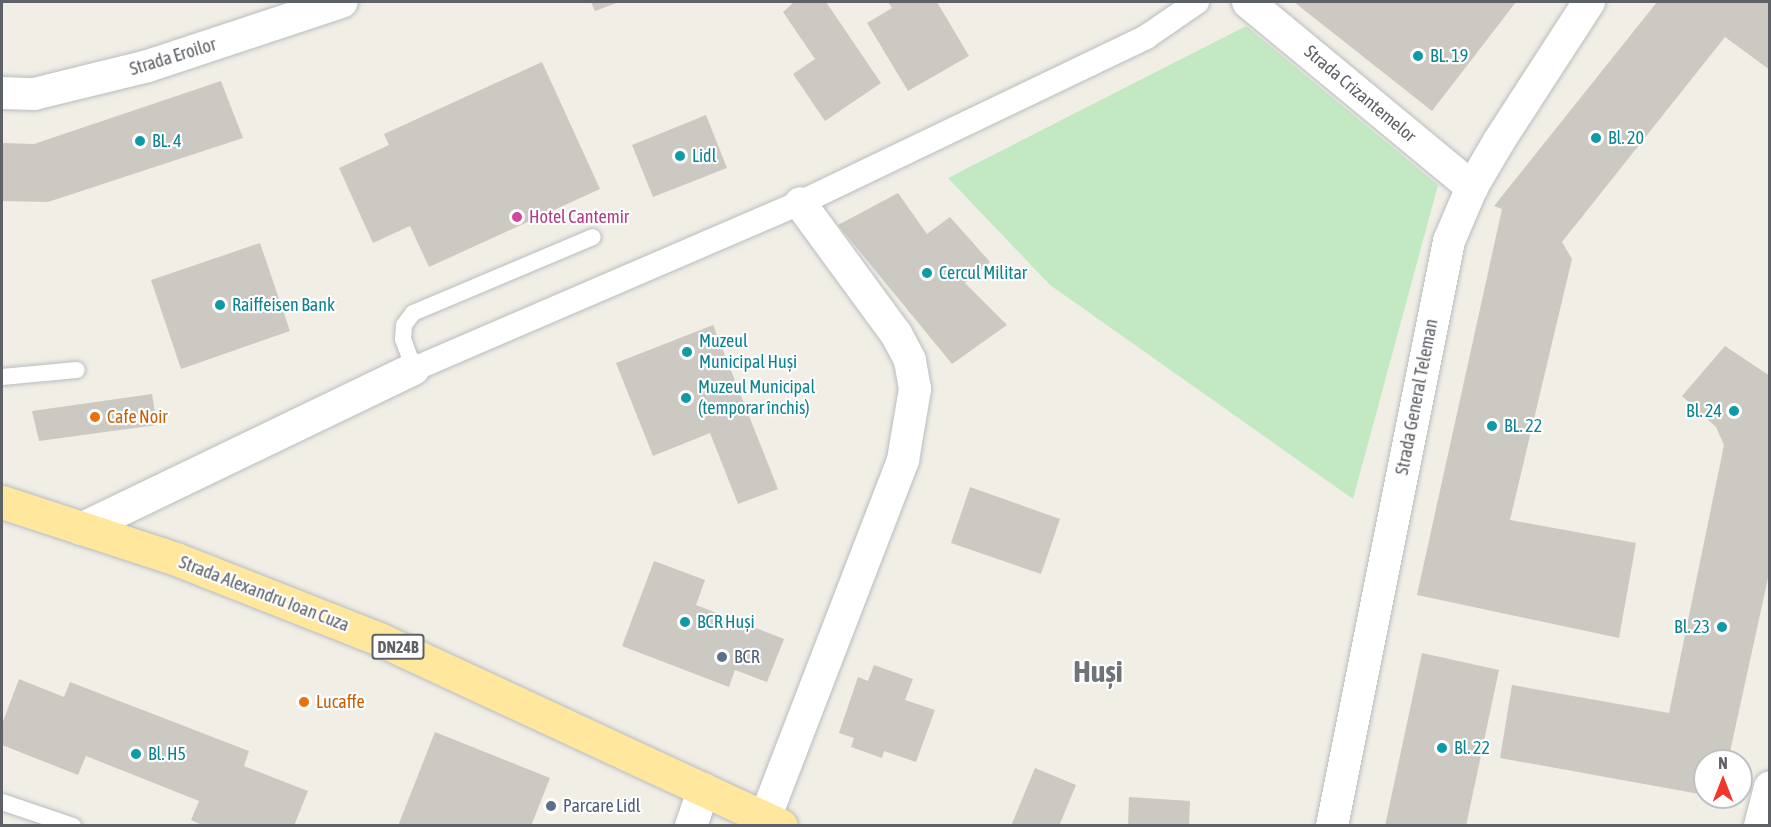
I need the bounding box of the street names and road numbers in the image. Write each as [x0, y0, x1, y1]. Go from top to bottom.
street label: Strada Eroilor [127, 34, 219, 80]
street label: Strada Crizantemelor [1300, 41, 1420, 147]
street label: Strada General Teleman [1391, 317, 1443, 477]
street label: Strada Alexandru Ioan Cuza [176, 552, 352, 636]
road number: DN24B [371, 634, 425, 660]

